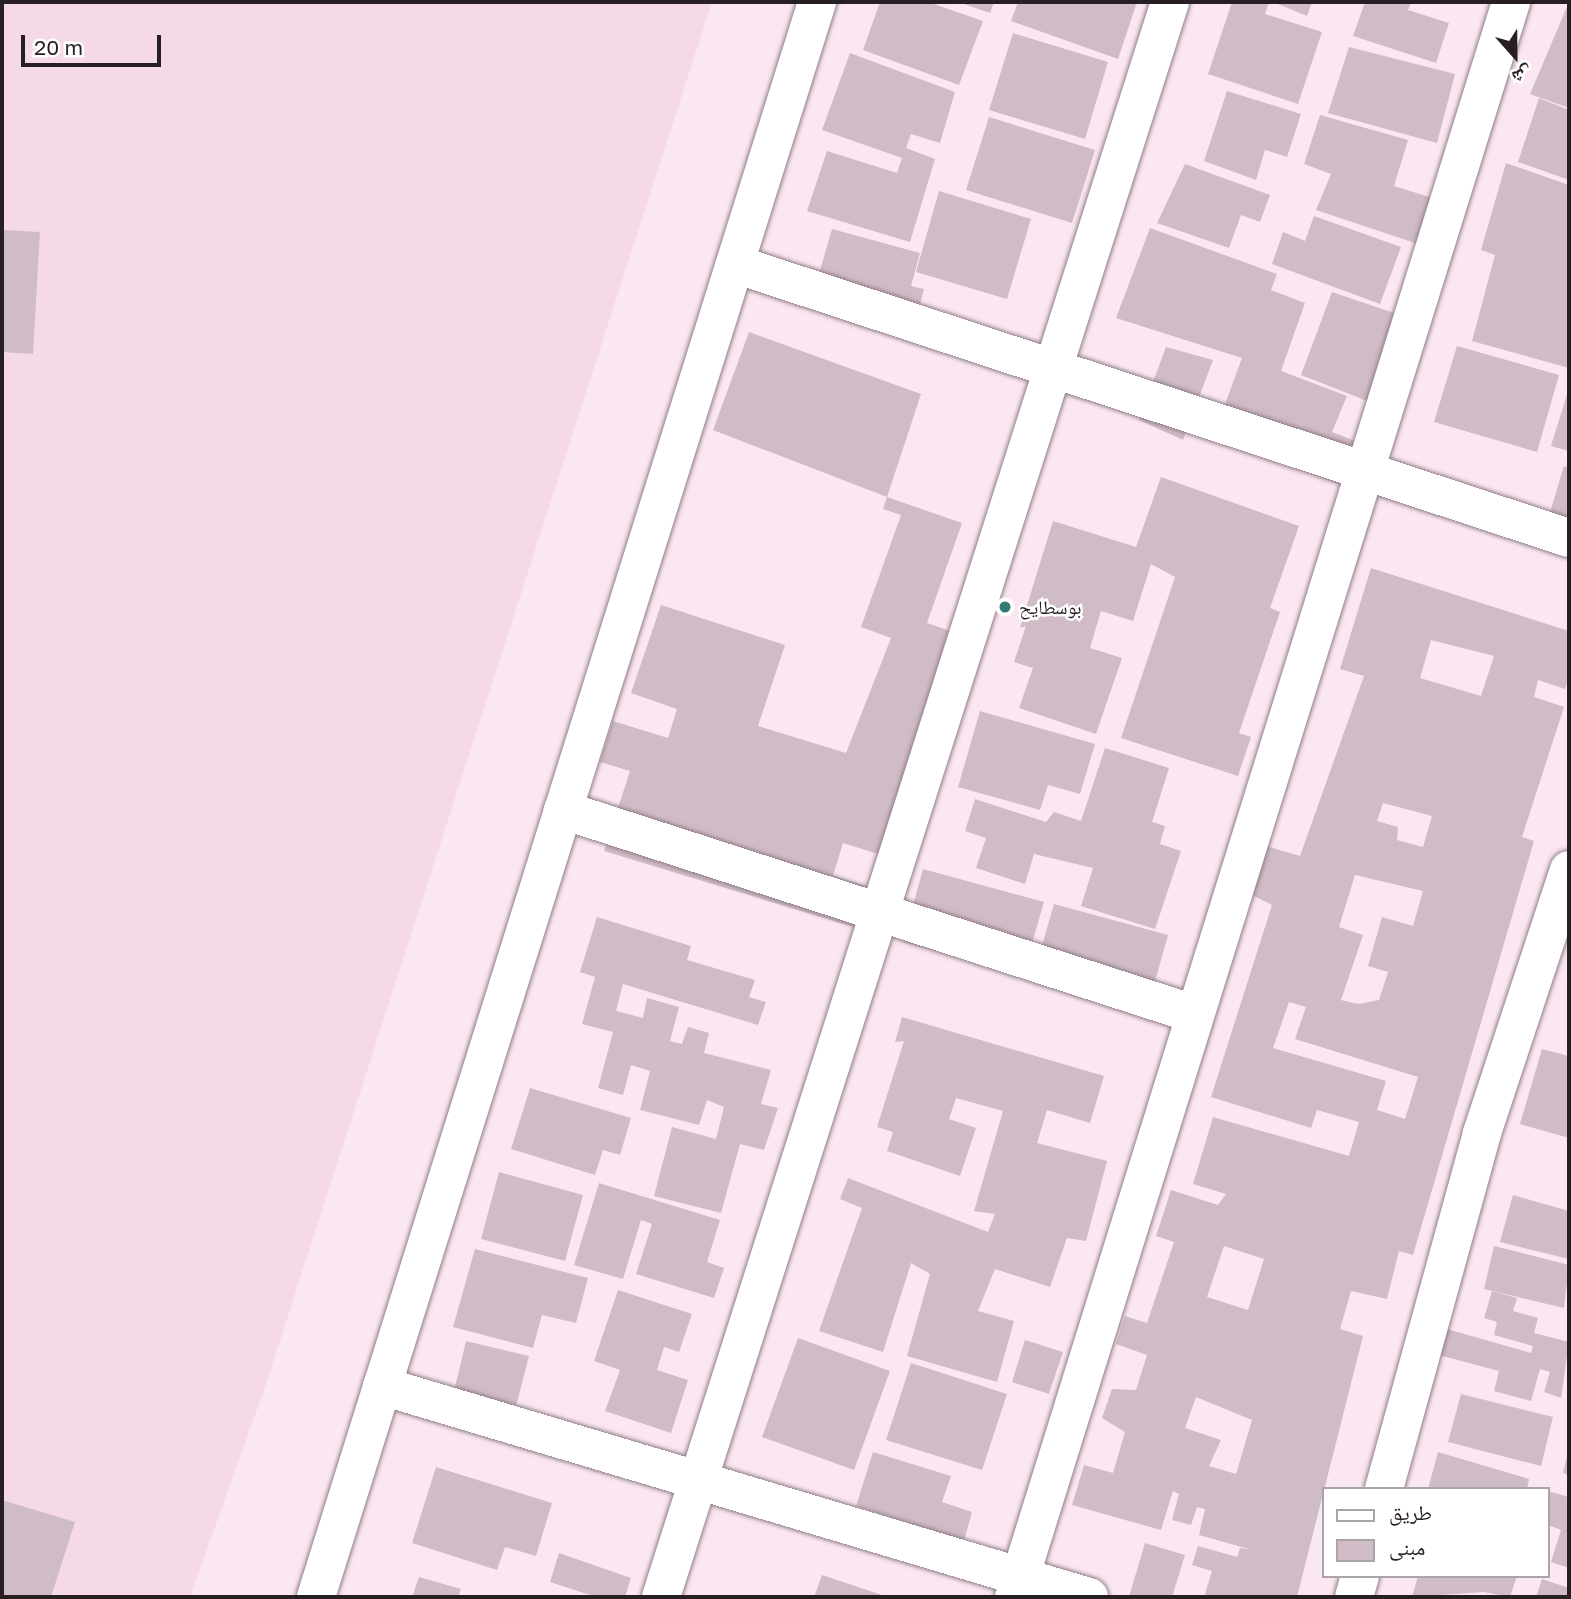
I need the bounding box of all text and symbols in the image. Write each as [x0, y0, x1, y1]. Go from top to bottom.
scale bar [24, 21, 164, 65]
north arrow [1480, 21, 1550, 91]
text: 20 m [34, 34, 83, 60]
text: ش [1509, 62, 1536, 90]
place label: بوسطايح [1019, 596, 1082, 618]
marker: بوسطايح [997, 599, 1013, 615]
legend [1322, 1487, 1550, 1578]
text: طريق [1389, 1499, 1432, 1525]
text: مبنى [1389, 1534, 1425, 1560]

